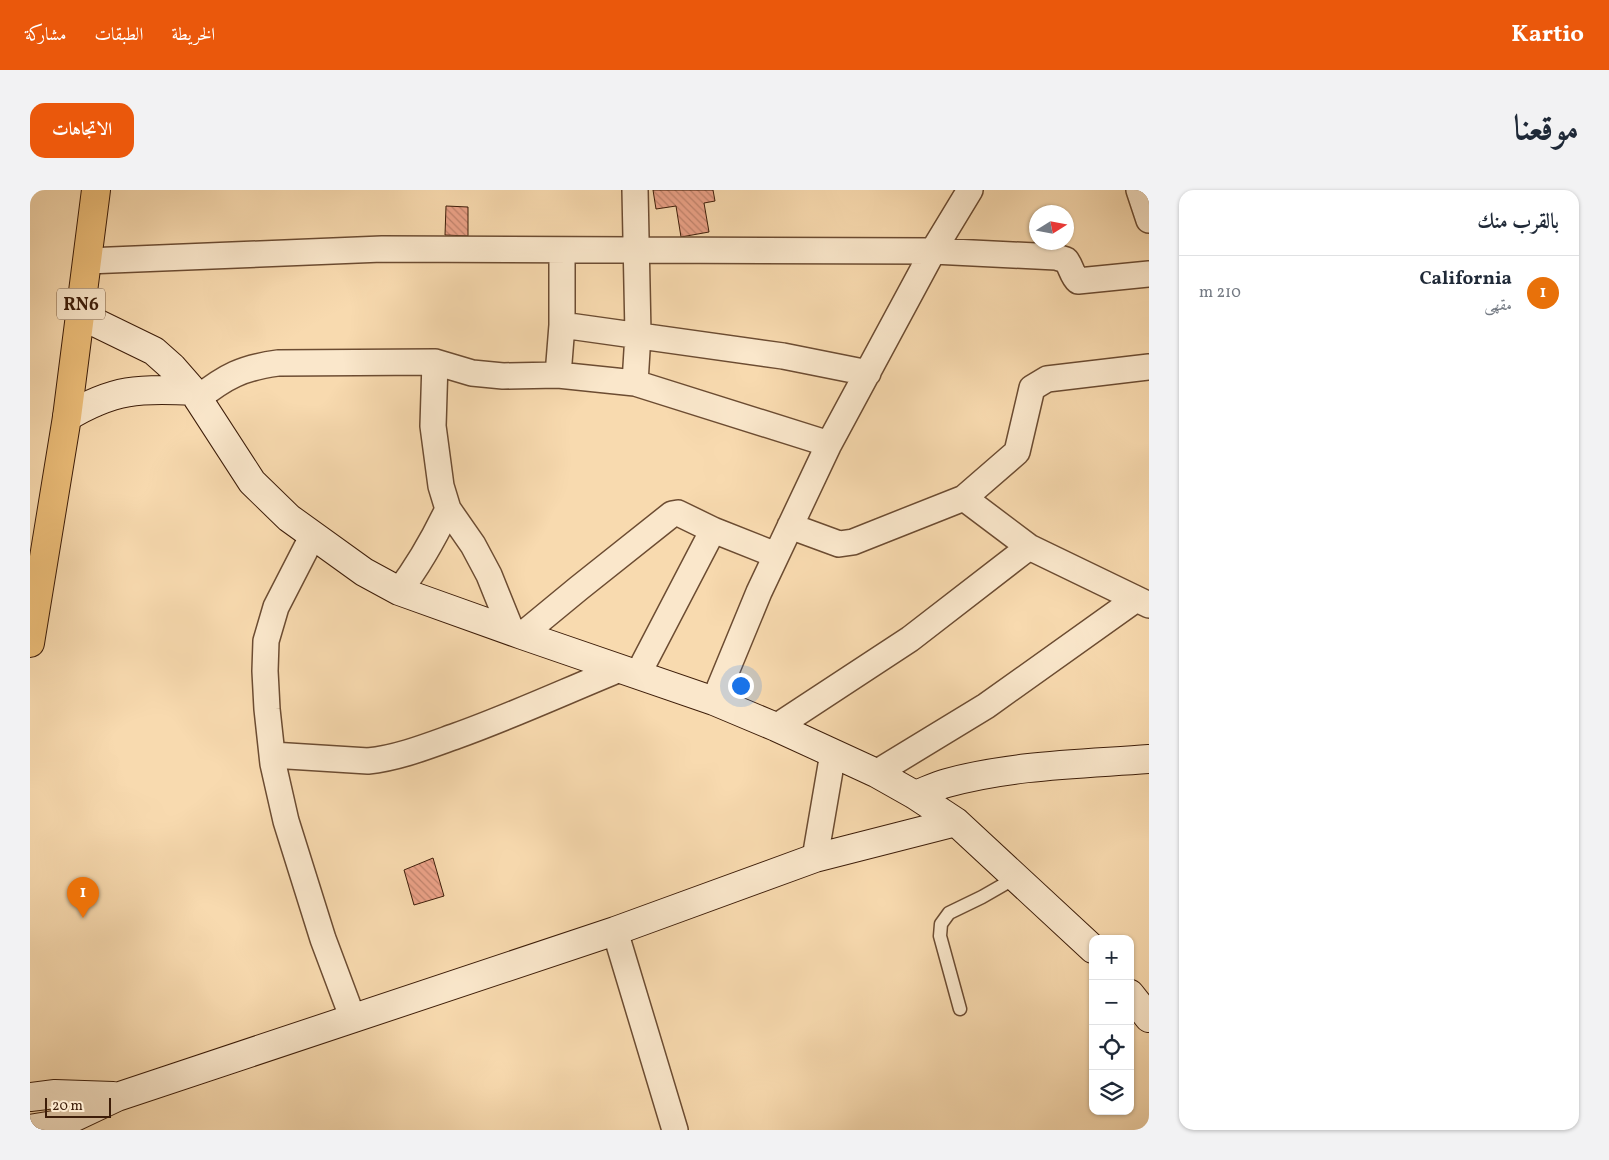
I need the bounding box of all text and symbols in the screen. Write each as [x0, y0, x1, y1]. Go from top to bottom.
text: Kartio [1511, 18, 1584, 52]
text: مشاركة [25, 23, 66, 48]
text: الطبقات [94, 23, 143, 48]
text: الخريطة [171, 23, 215, 48]
button: الاتجاهات [30, 103, 134, 158]
text: موقعنا [1514, 106, 1579, 154]
north arrow [1029, 205, 1074, 250]
text: بالقرب منك [1477, 208, 1559, 237]
text: California [1419, 266, 1512, 292]
text: 210 m [1199, 282, 1241, 304]
text: 1 [1540, 282, 1546, 304]
road number: RN6 [57, 288, 105, 320]
text: مقهى [1484, 295, 1512, 317]
your location [728, 673, 754, 699]
pin: 1 [67, 877, 99, 918]
map controls [1089, 935, 1134, 1115]
button: + [1089, 935, 1134, 980]
button: − [1089, 980, 1134, 1025]
button: locate [1089, 1025, 1134, 1070]
button: layers [1089, 1070, 1134, 1115]
scale bar [45, 1095, 111, 1118]
text: 20 m [52, 1097, 83, 1116]

